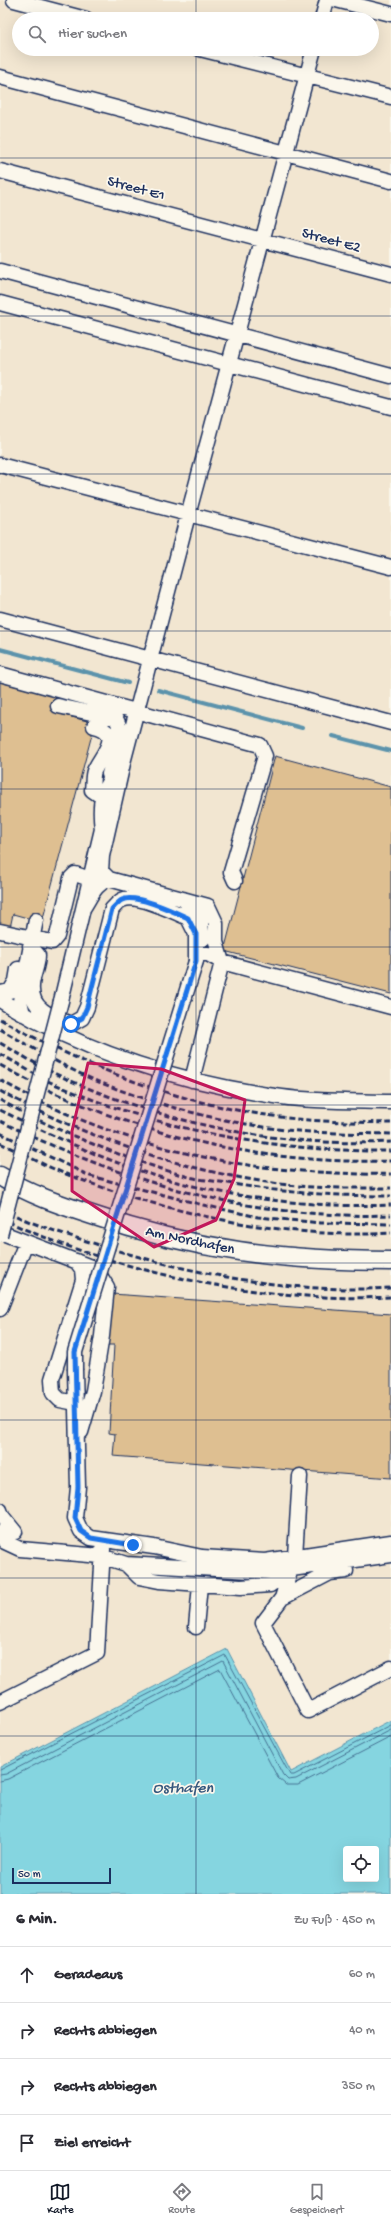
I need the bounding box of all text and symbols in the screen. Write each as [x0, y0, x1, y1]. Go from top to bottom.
search box [12, 12, 379, 56]
icon: search [26, 23, 48, 45]
text: Hier suchen [58, 25, 127, 43]
street label: Street E1 [105, 173, 167, 205]
street label: Street E2 [300, 225, 362, 257]
route start [62, 1015, 80, 1033]
street label: Am Nordhafen [144, 1223, 236, 1259]
route end [124, 1536, 142, 1554]
water label: Osthafen [153, 1780, 214, 1799]
map controls [343, 1846, 379, 1882]
button: locate [343, 1846, 379, 1882]
scale bar [12, 1866, 111, 1885]
text: 50 m [18, 1869, 40, 1881]
text: 6 Min. [16, 1910, 58, 1930]
text: Zu Fuß · 450 m [294, 1913, 375, 1928]
icon: ahead [16, 1964, 38, 1986]
text: Geradeaus [54, 1966, 122, 1984]
text: 60 m [349, 1967, 375, 1982]
icon: right [16, 2020, 38, 2042]
text: Rechts abbiegen [54, 2022, 157, 2040]
text: 40 m [349, 2023, 375, 2038]
icon: right [16, 2076, 38, 2098]
text: Rechts abbiegen [54, 2078, 157, 2096]
text: 350 m [342, 2079, 375, 2094]
icon: arrive [16, 2132, 38, 2154]
text: Ziel erreicht [54, 2134, 130, 2152]
tab: Karte [47, 2181, 74, 2217]
tab: Route [168, 2181, 195, 2217]
tab: Gespeichert [290, 2181, 344, 2217]

